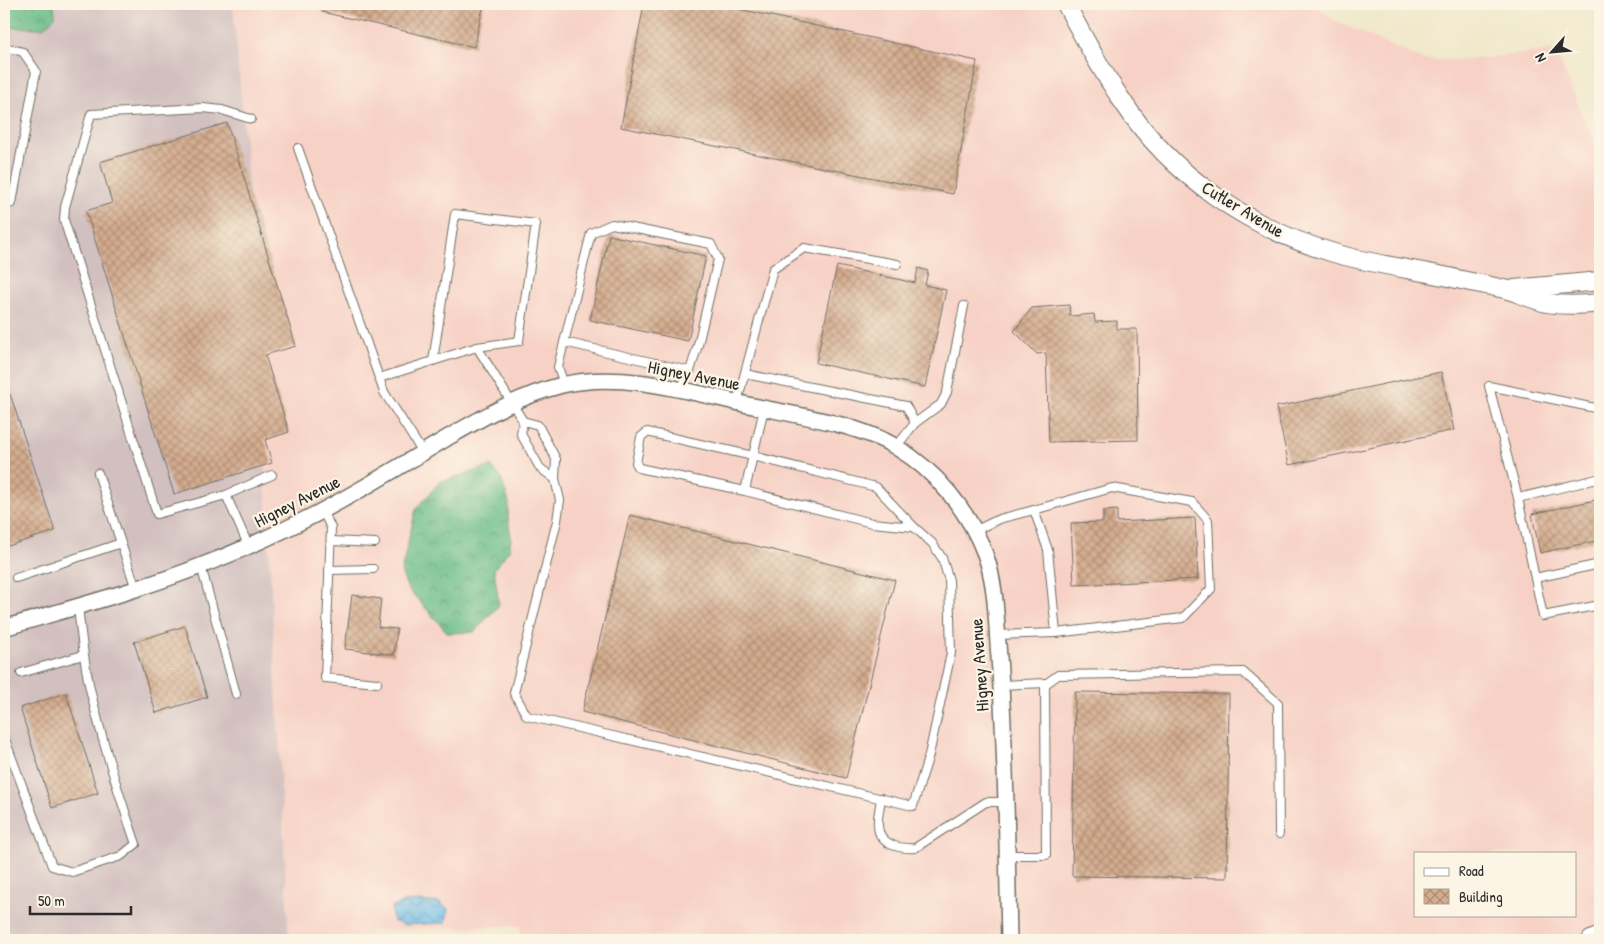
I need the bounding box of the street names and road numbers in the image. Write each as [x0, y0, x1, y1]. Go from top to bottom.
street label: Cutler Avenue [1197, 175, 1289, 243]
street label: Higney Avenue [646, 354, 742, 396]
street label: Higney Avenue [250, 469, 344, 533]
street label: Higney Avenue [963, 618, 995, 712]

